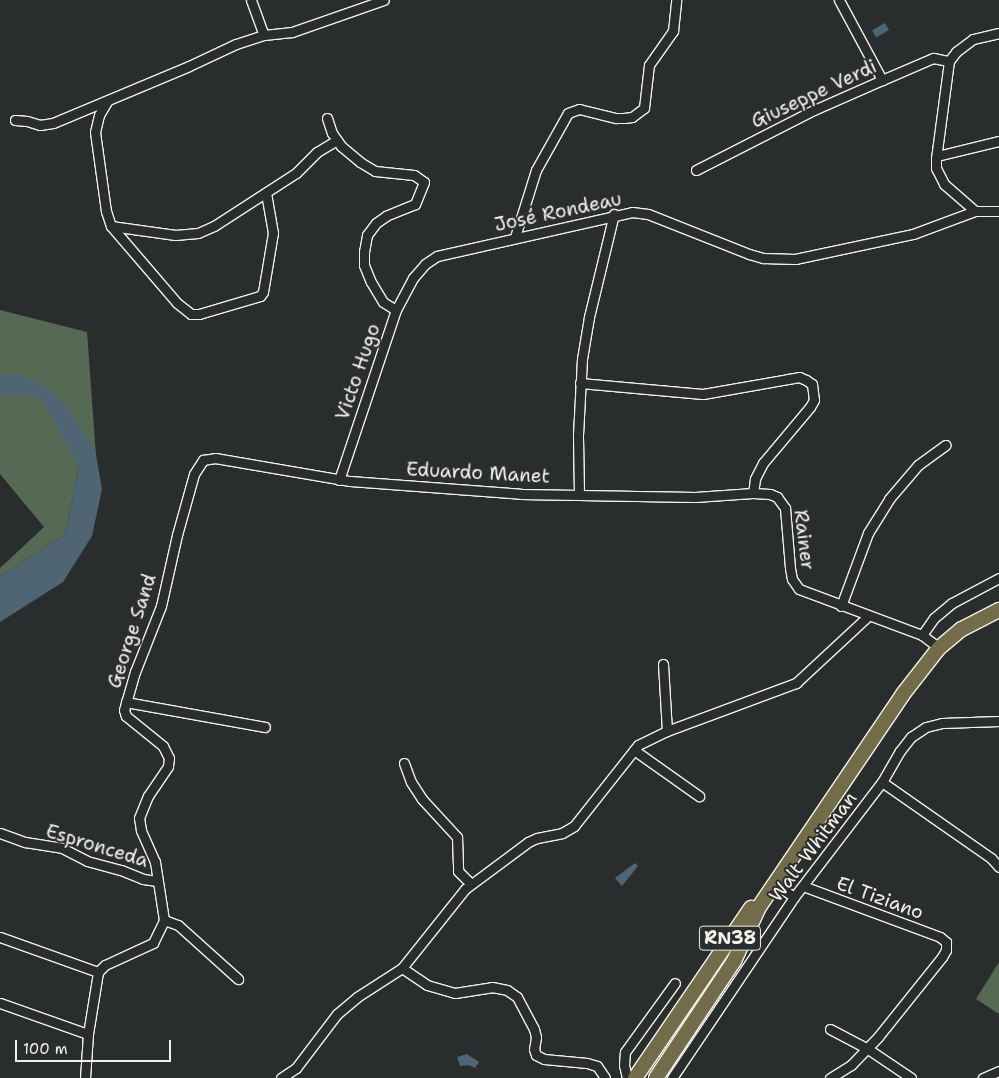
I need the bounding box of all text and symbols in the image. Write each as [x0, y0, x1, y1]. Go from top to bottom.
street label: Giuseppe Verdi [748, 55, 880, 133]
street label: José Rondeau [492, 187, 624, 237]
street label: Victo Hugo [331, 321, 385, 423]
street label: Eduardo Manet [406, 458, 550, 488]
street label: Rainer [789, 509, 819, 571]
street label: George Sand [103, 571, 161, 691]
street label: Walt Whitman [764, 787, 862, 907]
street label: Espronceda [43, 820, 151, 872]
street label: El Tiziano [833, 872, 927, 924]
road number: RN38 [699, 922, 761, 954]
scale bar [18, 1030, 174, 1062]
text: 100 m [23, 1039, 68, 1059]

